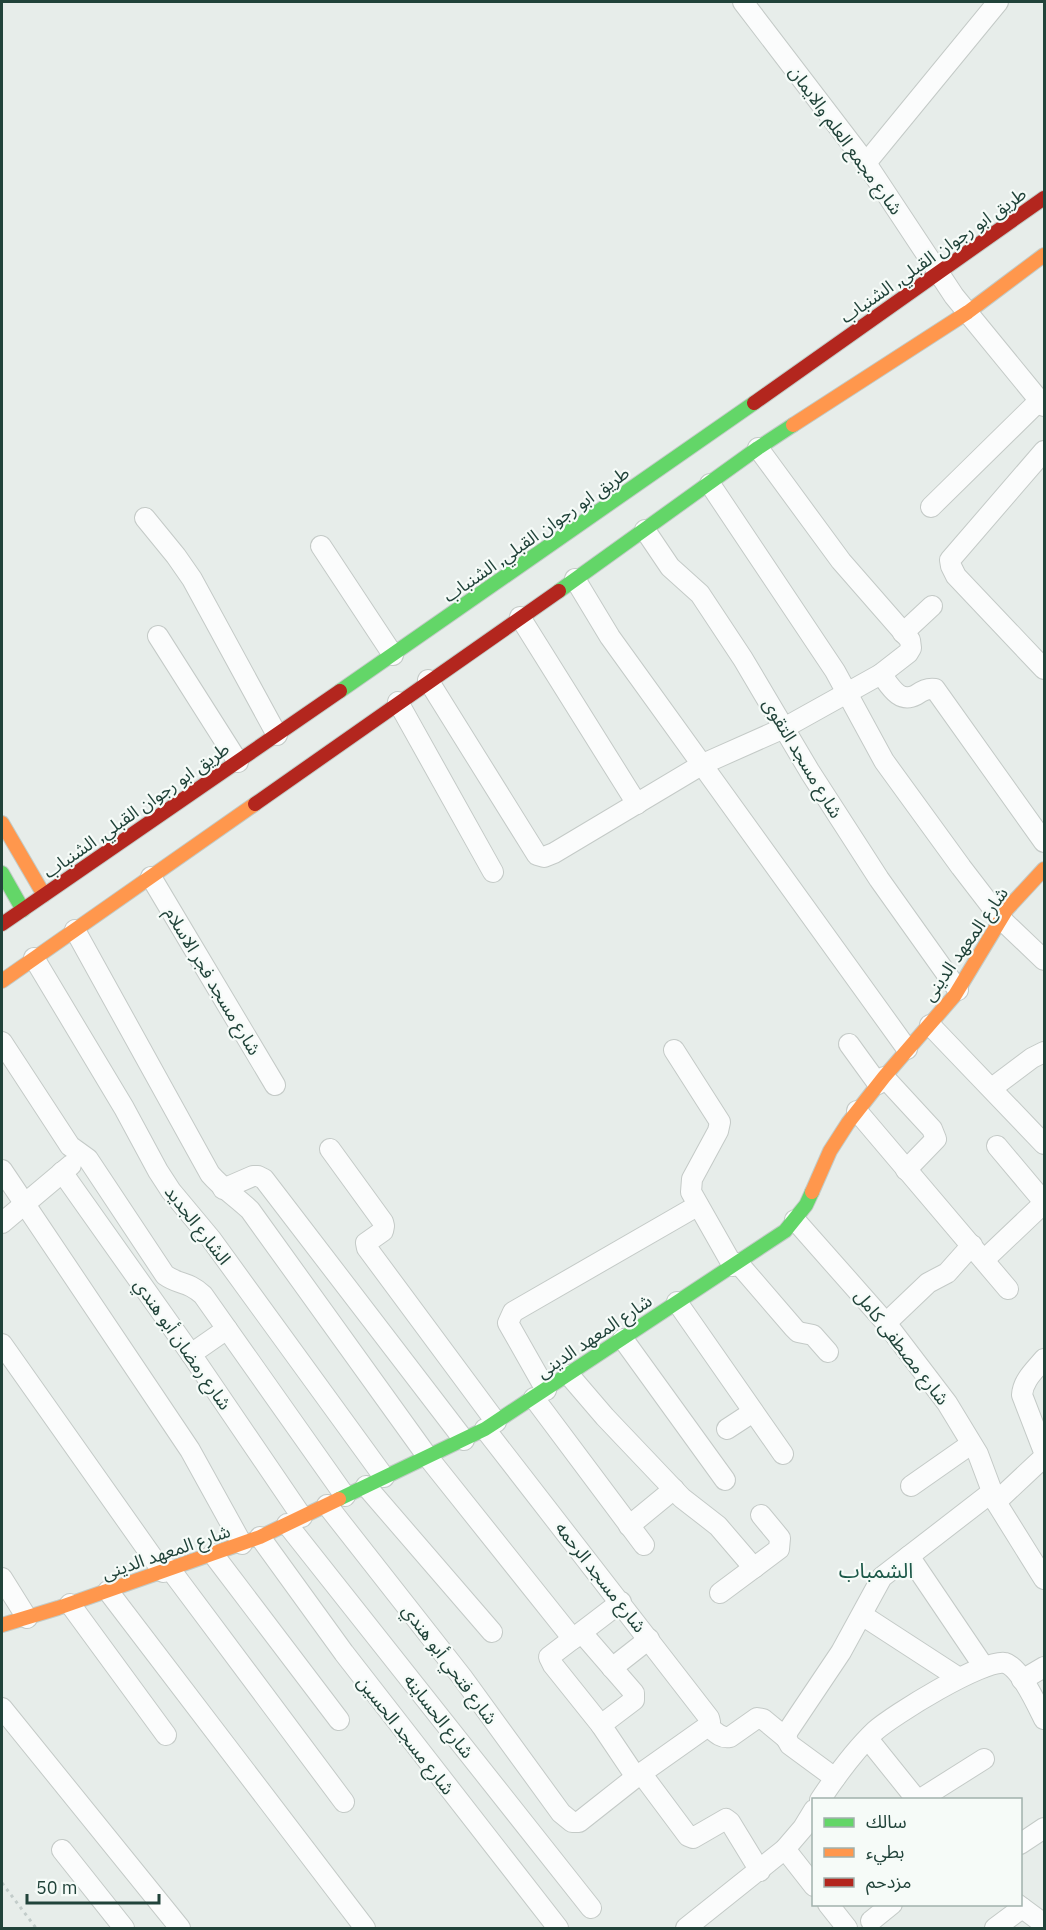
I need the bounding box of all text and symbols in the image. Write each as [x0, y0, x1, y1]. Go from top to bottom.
street label: شارع مجمع العلم والايمان [782, 61, 908, 221]
street label: طريق ابو رجوان القبلي, الشنباب [835, 182, 1032, 330]
street label: طريق ابو رجوان القبلي, الشنباب [438, 461, 635, 609]
street label: شارع مسجد التقوى [756, 694, 848, 824]
street label: طريق ابو رجوان القبلي, الشنباب [38, 737, 235, 885]
street label: شارع المعهد الدينى [917, 882, 1015, 1007]
street label: شارع مسجد فجر الاسلام [157, 903, 266, 1061]
street label: الشارع الجديد [157, 1181, 236, 1271]
street label: شارع رمضان أبو هندي [127, 1274, 237, 1416]
street label: شارع مصطفى كامل [847, 1285, 954, 1411]
street label: شارع المعهد الدينى [532, 1289, 658, 1386]
street label: شارع مسجد الرحمه [548, 1517, 651, 1639]
street label: شارع المعهد الدينى [99, 1519, 234, 1588]
district label: الشمباب [839, 1556, 913, 1584]
street label: شارع فتحي أبو هندي [395, 1599, 503, 1730]
street label: شارع الحساينه [397, 1669, 479, 1765]
street label: شارع مسجد الحسين [350, 1671, 460, 1801]
legend [812, 1798, 1022, 1906]
text: سالك [866, 1810, 907, 1833]
text: بطيء [866, 1840, 904, 1865]
scale bar [27, 1867, 159, 1905]
text: مزدحم [866, 1870, 911, 1895]
text: 50 m [36, 1876, 78, 1899]

